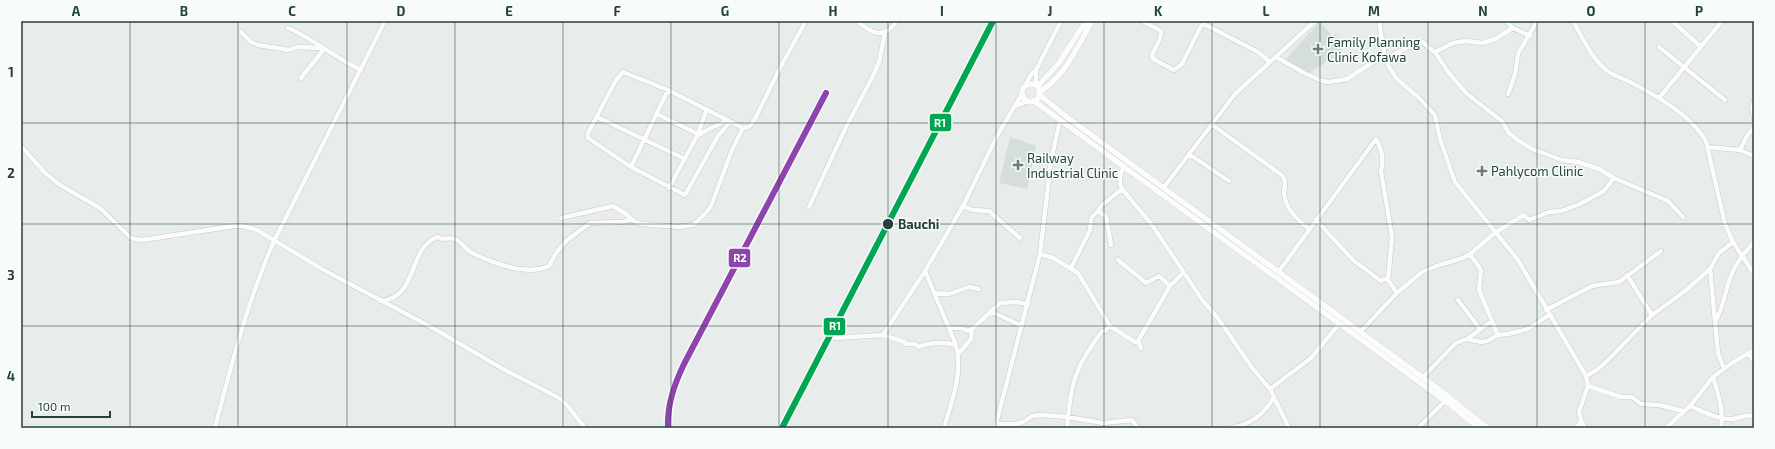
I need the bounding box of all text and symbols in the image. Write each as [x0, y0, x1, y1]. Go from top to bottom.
text: A [72, 3, 81, 19]
text: B [180, 3, 188, 19]
text: C [288, 3, 296, 19]
text: D [397, 3, 406, 19]
text: E [505, 3, 513, 19]
text: F [613, 3, 621, 19]
text: G [721, 3, 729, 19]
text: H [829, 3, 838, 19]
text: I [940, 3, 944, 19]
text: J [1048, 3, 1052, 19]
text: K [1154, 3, 1163, 19]
text: L [1263, 3, 1270, 19]
text: M [1368, 3, 1380, 19]
text: N [1478, 3, 1488, 19]
text: O [1587, 3, 1596, 19]
text: P [1695, 3, 1703, 19]
place label: Family Planning Clinic Kofawa [1327, 34, 1420, 65]
marker: Family Planning Clinic Kofawa [1312, 43, 1324, 55]
text: 1 [8, 64, 14, 80]
line badge: R1 [929, 113, 952, 132]
text: R1 [934, 116, 946, 129]
place label: Railway Industrial Clinic [1027, 150, 1118, 181]
marker: Railway Industrial Clinic [1012, 159, 1024, 171]
place label: Pahlycom Clinic [1491, 163, 1583, 179]
text: 2 [7, 165, 15, 181]
marker: Pahlycom Clinic [1476, 165, 1488, 177]
place label: Bauchi [898, 216, 939, 232]
marker: Bauchi [881, 217, 895, 231]
line badge: R2 [728, 248, 751, 268]
text: R2 [733, 251, 747, 264]
text: 3 [7, 267, 15, 283]
line badge: R1 [823, 317, 846, 336]
text: R1 [829, 319, 841, 332]
text: 4 [7, 368, 15, 384]
scale bar [32, 393, 110, 419]
text: 100 m [38, 399, 70, 413]

